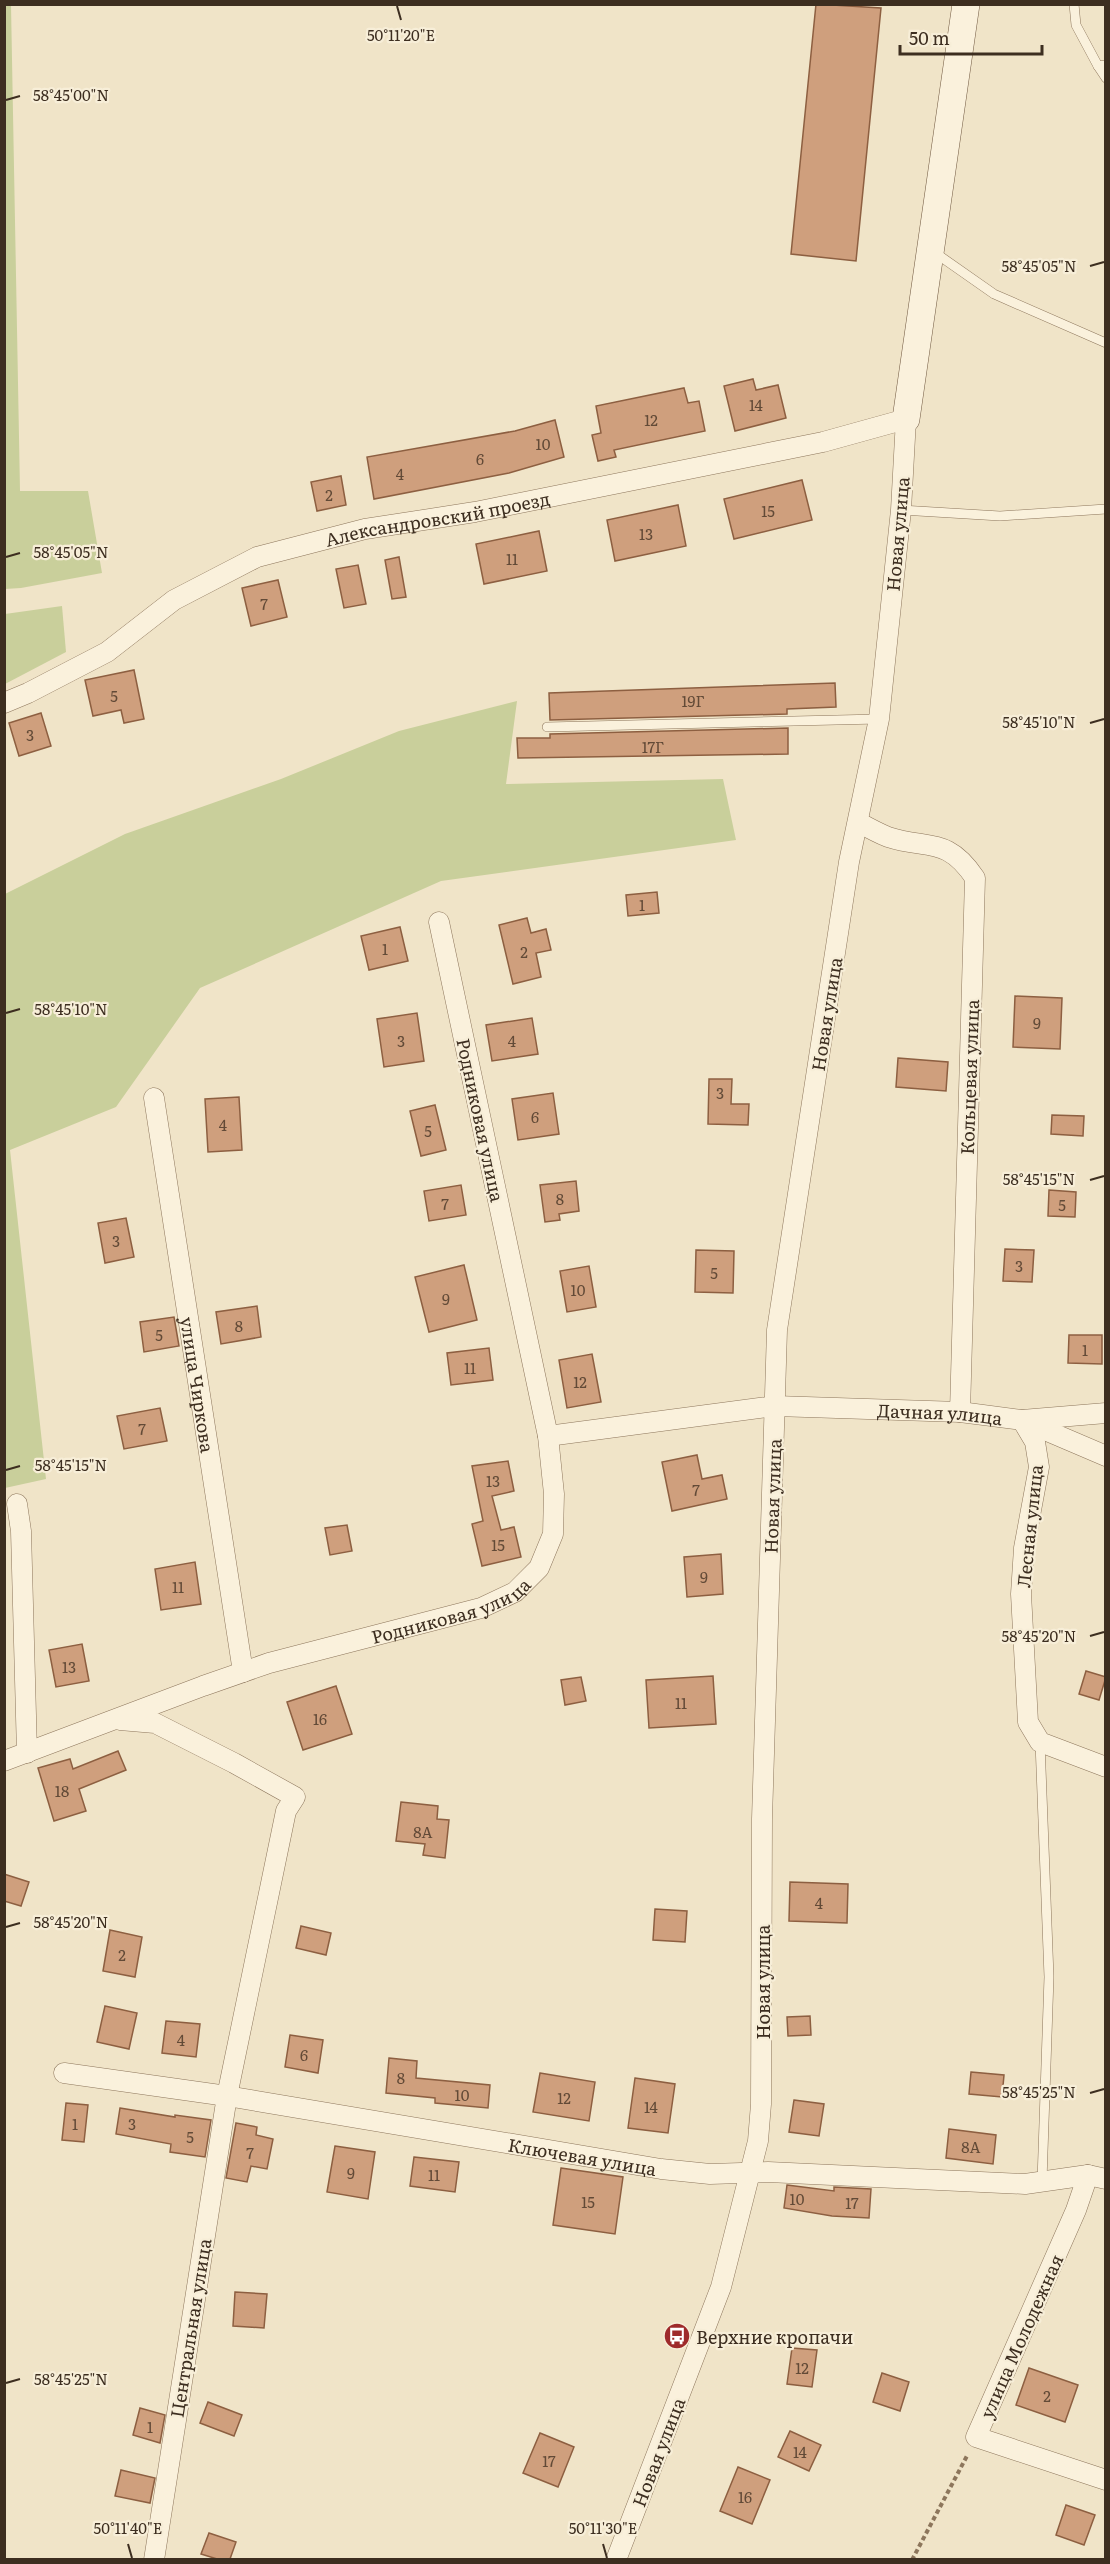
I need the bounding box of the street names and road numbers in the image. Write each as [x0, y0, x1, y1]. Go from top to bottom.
street label: Новая улица [879, 475, 915, 593]
street label: Александровский проезд [322, 484, 552, 552]
street label: Новая улица [804, 955, 848, 1073]
street label: Кольцевая улица [953, 999, 985, 1155]
street label: Родниковая улица [450, 1036, 512, 1205]
street label: улица Чиркова [175, 1315, 222, 1455]
street label: Дачная улица [877, 1396, 1004, 1431]
street label: Новая улица [756, 1438, 788, 1554]
street label: Лесная улица [1009, 1463, 1049, 1589]
street label: Родниковая улица [368, 1571, 536, 1649]
street label: Новая улица [749, 1924, 776, 2040]
street label: Ключевая улица [506, 2130, 659, 2182]
street label: Центральная улица [162, 2236, 218, 2420]
street label: улица Молодежная [973, 2250, 1069, 2422]
street label: Новая улица [625, 2393, 691, 2511]

